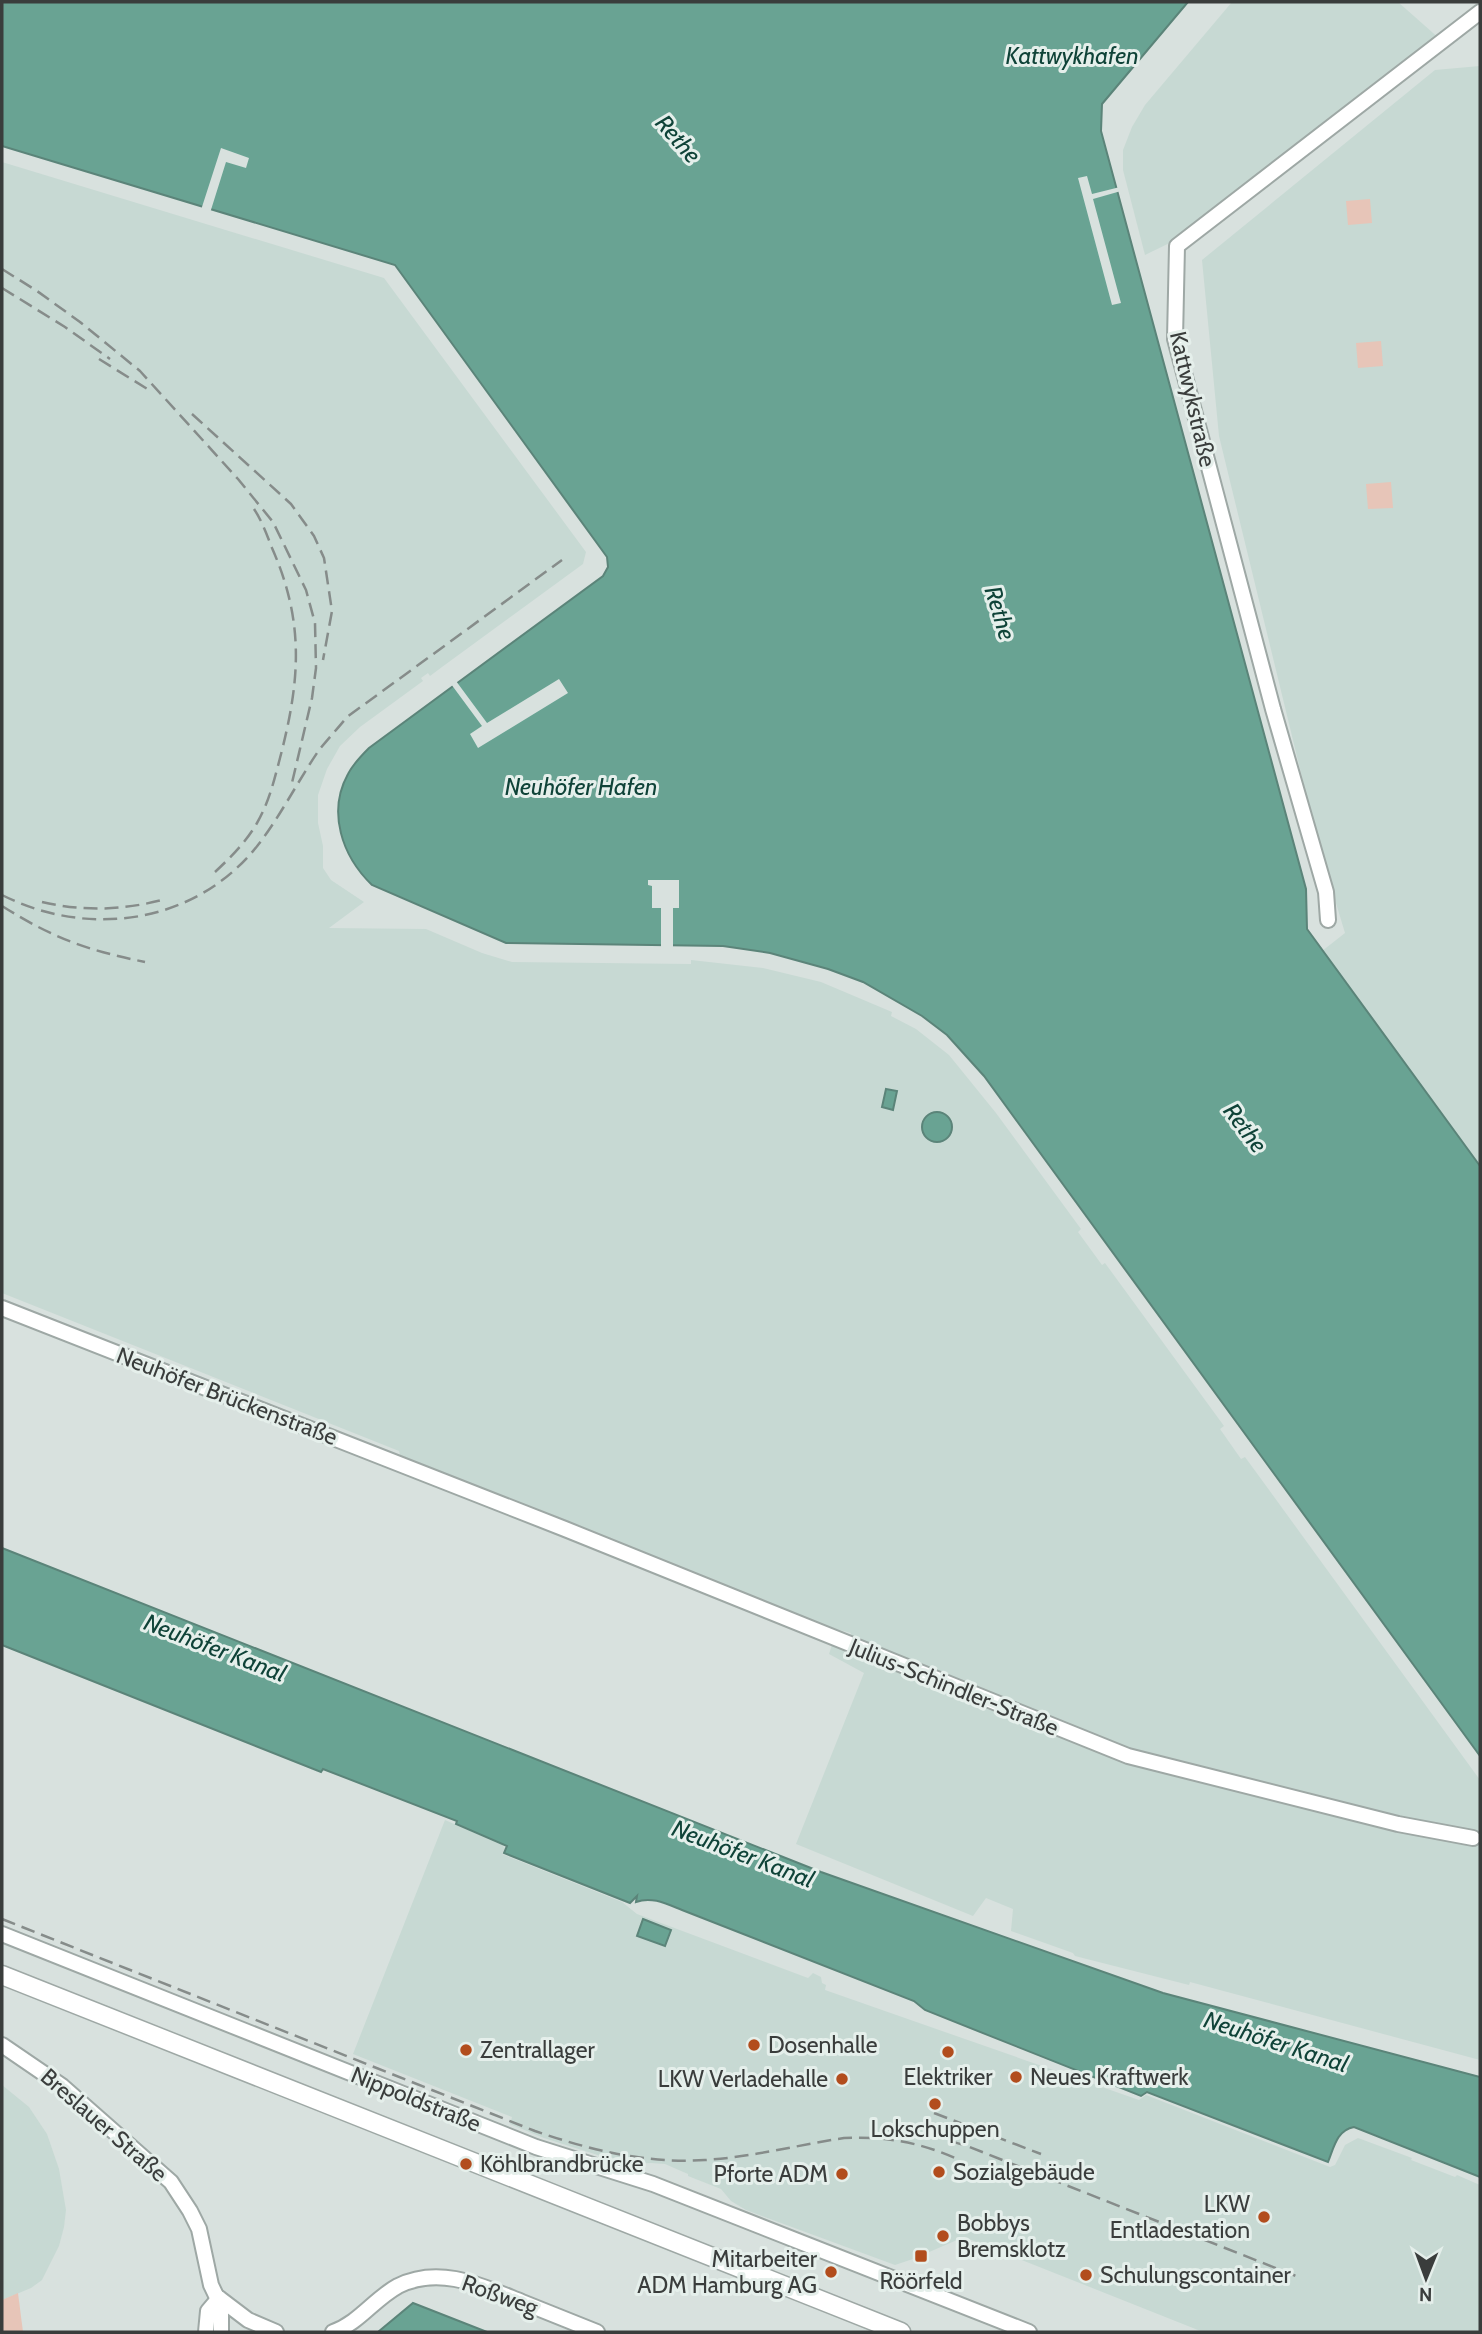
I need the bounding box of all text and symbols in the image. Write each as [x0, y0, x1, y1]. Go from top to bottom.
water label: Kattwykhafen [1005, 41, 1139, 70]
water label: Rethe [650, 109, 707, 169]
street label: Kattwykstraße [1164, 328, 1222, 470]
water label: Rethe [979, 583, 1022, 643]
water label: Neuhöfer Hafen [505, 772, 657, 801]
water label: Rethe [1217, 1097, 1273, 1158]
street label: Neuhöfer Brückenstraße [113, 1341, 342, 1451]
water label: Neuhöfer Kanal [140, 1607, 291, 1688]
street label: Julius-Schindler-Straße [844, 1632, 1063, 1742]
water label: Neuhöfer Kanal [668, 1813, 819, 1894]
water label: Neuhöfer Kanal [1200, 2005, 1352, 2079]
place label: Dosenhalle [768, 2031, 878, 2059]
place label: Zentrallager [480, 2036, 595, 2064]
marker: Dosenhalle [746, 2037, 762, 2053]
marker: Zentrallager [458, 2042, 474, 2058]
marker: Elektriker [940, 2044, 956, 2060]
street label: Nippoldstraße [347, 2060, 485, 2138]
street label: Breslauer Straße [35, 2062, 173, 2188]
place label: Elektriker [904, 2063, 993, 2091]
place label: Neues Kraftwerk [1030, 2063, 1189, 2091]
place label: LKW Verladehalle [658, 2065, 828, 2093]
marker: Neues Kraftwerk [1008, 2069, 1024, 2085]
marker: LKW Verladehalle [834, 2071, 850, 2087]
marker: Lokschuppen [927, 2096, 943, 2112]
place label: Lokschuppen [871, 2115, 999, 2143]
place label: Köhlbrandbrücke [480, 2150, 644, 2178]
marker: Köhlbrandbrücke [458, 2156, 474, 2172]
place label: Sozialgebäude [953, 2158, 1095, 2186]
place label: Pforte ADM [714, 2160, 828, 2188]
marker: Sozialgebäude [931, 2164, 947, 2180]
marker: Pforte ADM [834, 2166, 850, 2182]
place label: LKW Entladestation [1110, 2190, 1250, 2244]
place label: Bobbys Bremsklotz [957, 2209, 1066, 2263]
marker: LKW Entladestation [1256, 2209, 1272, 2225]
marker: Bobbys Bremsklotz [935, 2228, 951, 2244]
north arrow [1391, 2243, 1461, 2313]
place label: Mitarbeiter ADM Hamburg AG [637, 2245, 818, 2299]
marker: Röörfeld [913, 2248, 929, 2264]
place label: Schulungscontainer [1100, 2261, 1292, 2289]
marker: Mitarbeiter ADM Hamburg AG [823, 2264, 839, 2280]
place label: Röörfeld [879, 2267, 963, 2295]
marker: Schulungscontainer [1078, 2267, 1094, 2283]
street label: Roßweg [458, 2268, 542, 2322]
text: N [1419, 2283, 1433, 2306]

